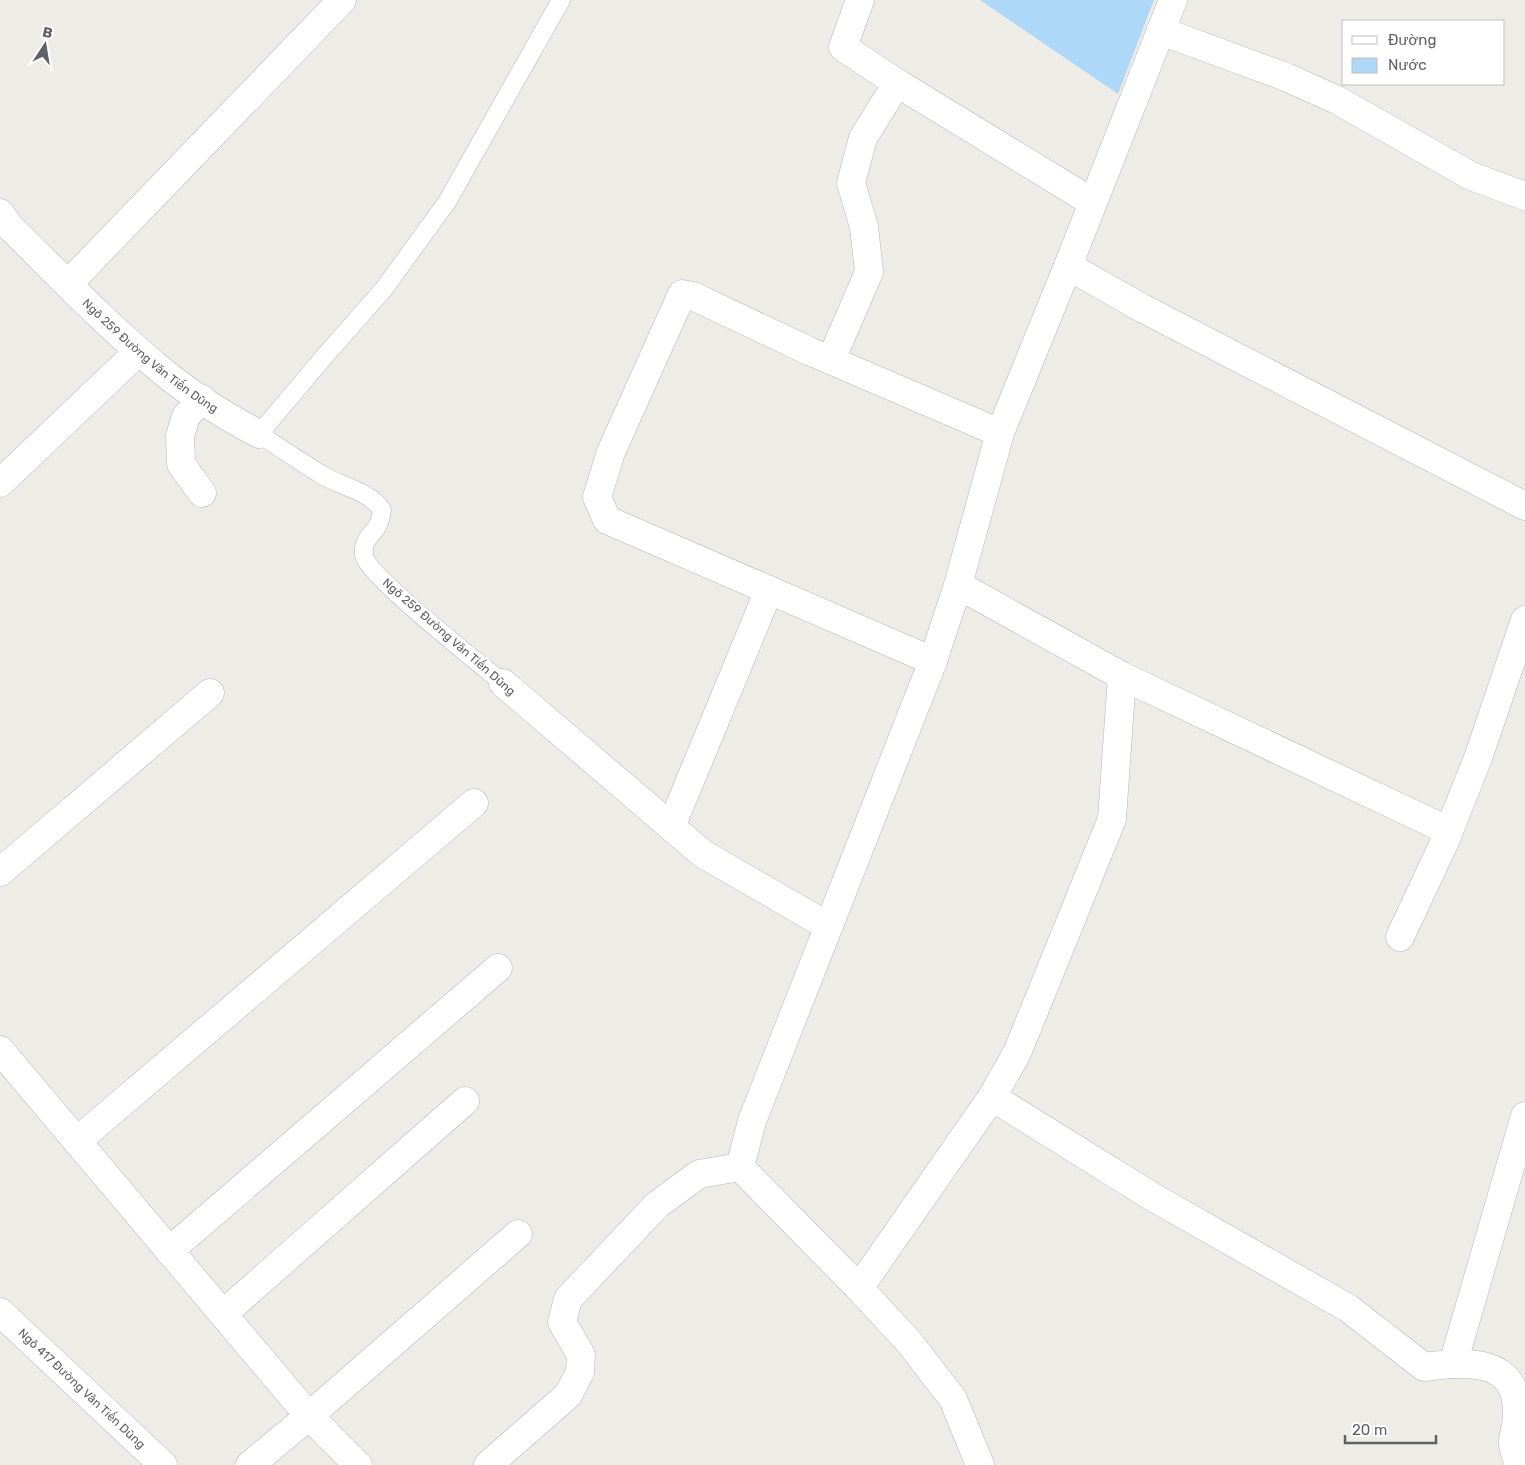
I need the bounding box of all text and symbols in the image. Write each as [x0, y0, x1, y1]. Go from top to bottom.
north arrow [20, 20, 70, 70]
legend [1342, 20, 1505, 85]
text: B [41, 23, 54, 42]
text: Đường [1388, 31, 1436, 49]
text: Nước [1388, 56, 1427, 74]
street label: Ngõ 259 Đường Văn Tiến Dũng [80, 296, 220, 416]
street label: Ngõ 259 Đường Văn Tiến Dũng [380, 575, 519, 698]
street label: Ngõ 417 Đường Văn Tiến Dũng [15, 1326, 148, 1451]
scale bar [1345, 1412, 1436, 1444]
text: 20 m [1352, 1421, 1387, 1439]

